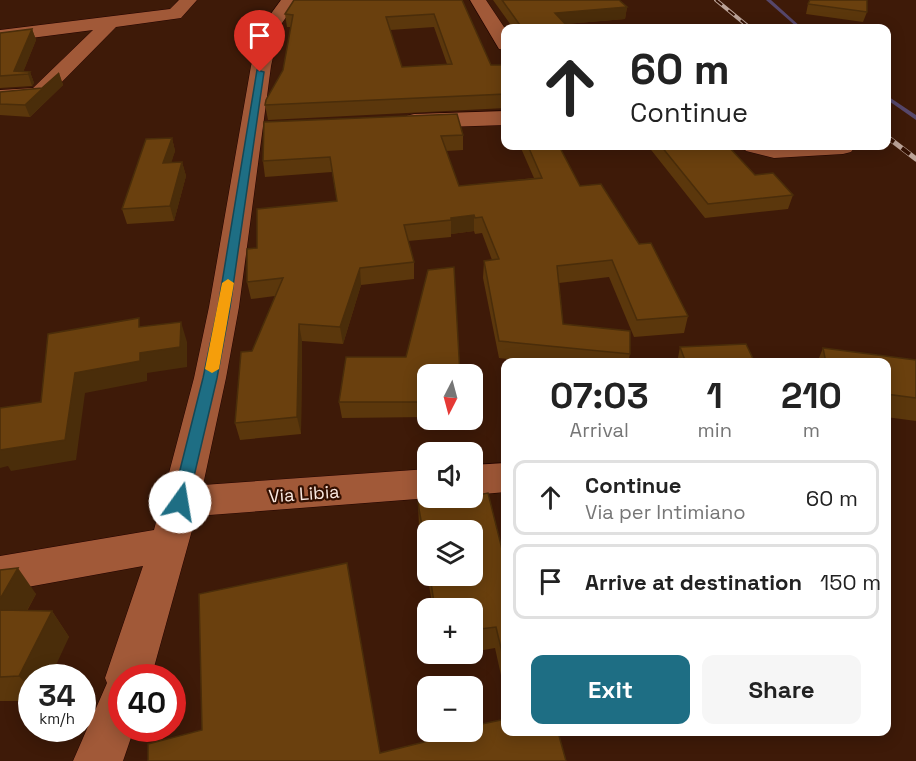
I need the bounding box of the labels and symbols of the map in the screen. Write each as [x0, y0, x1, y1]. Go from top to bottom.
pin [234, 10, 285, 72]
north arrow [417, 364, 483, 430]
position arrow [148, 470, 212, 534]
street label: Via Libia [268, 480, 340, 507]
speed limit sign: 40 [108, 664, 186, 742]

